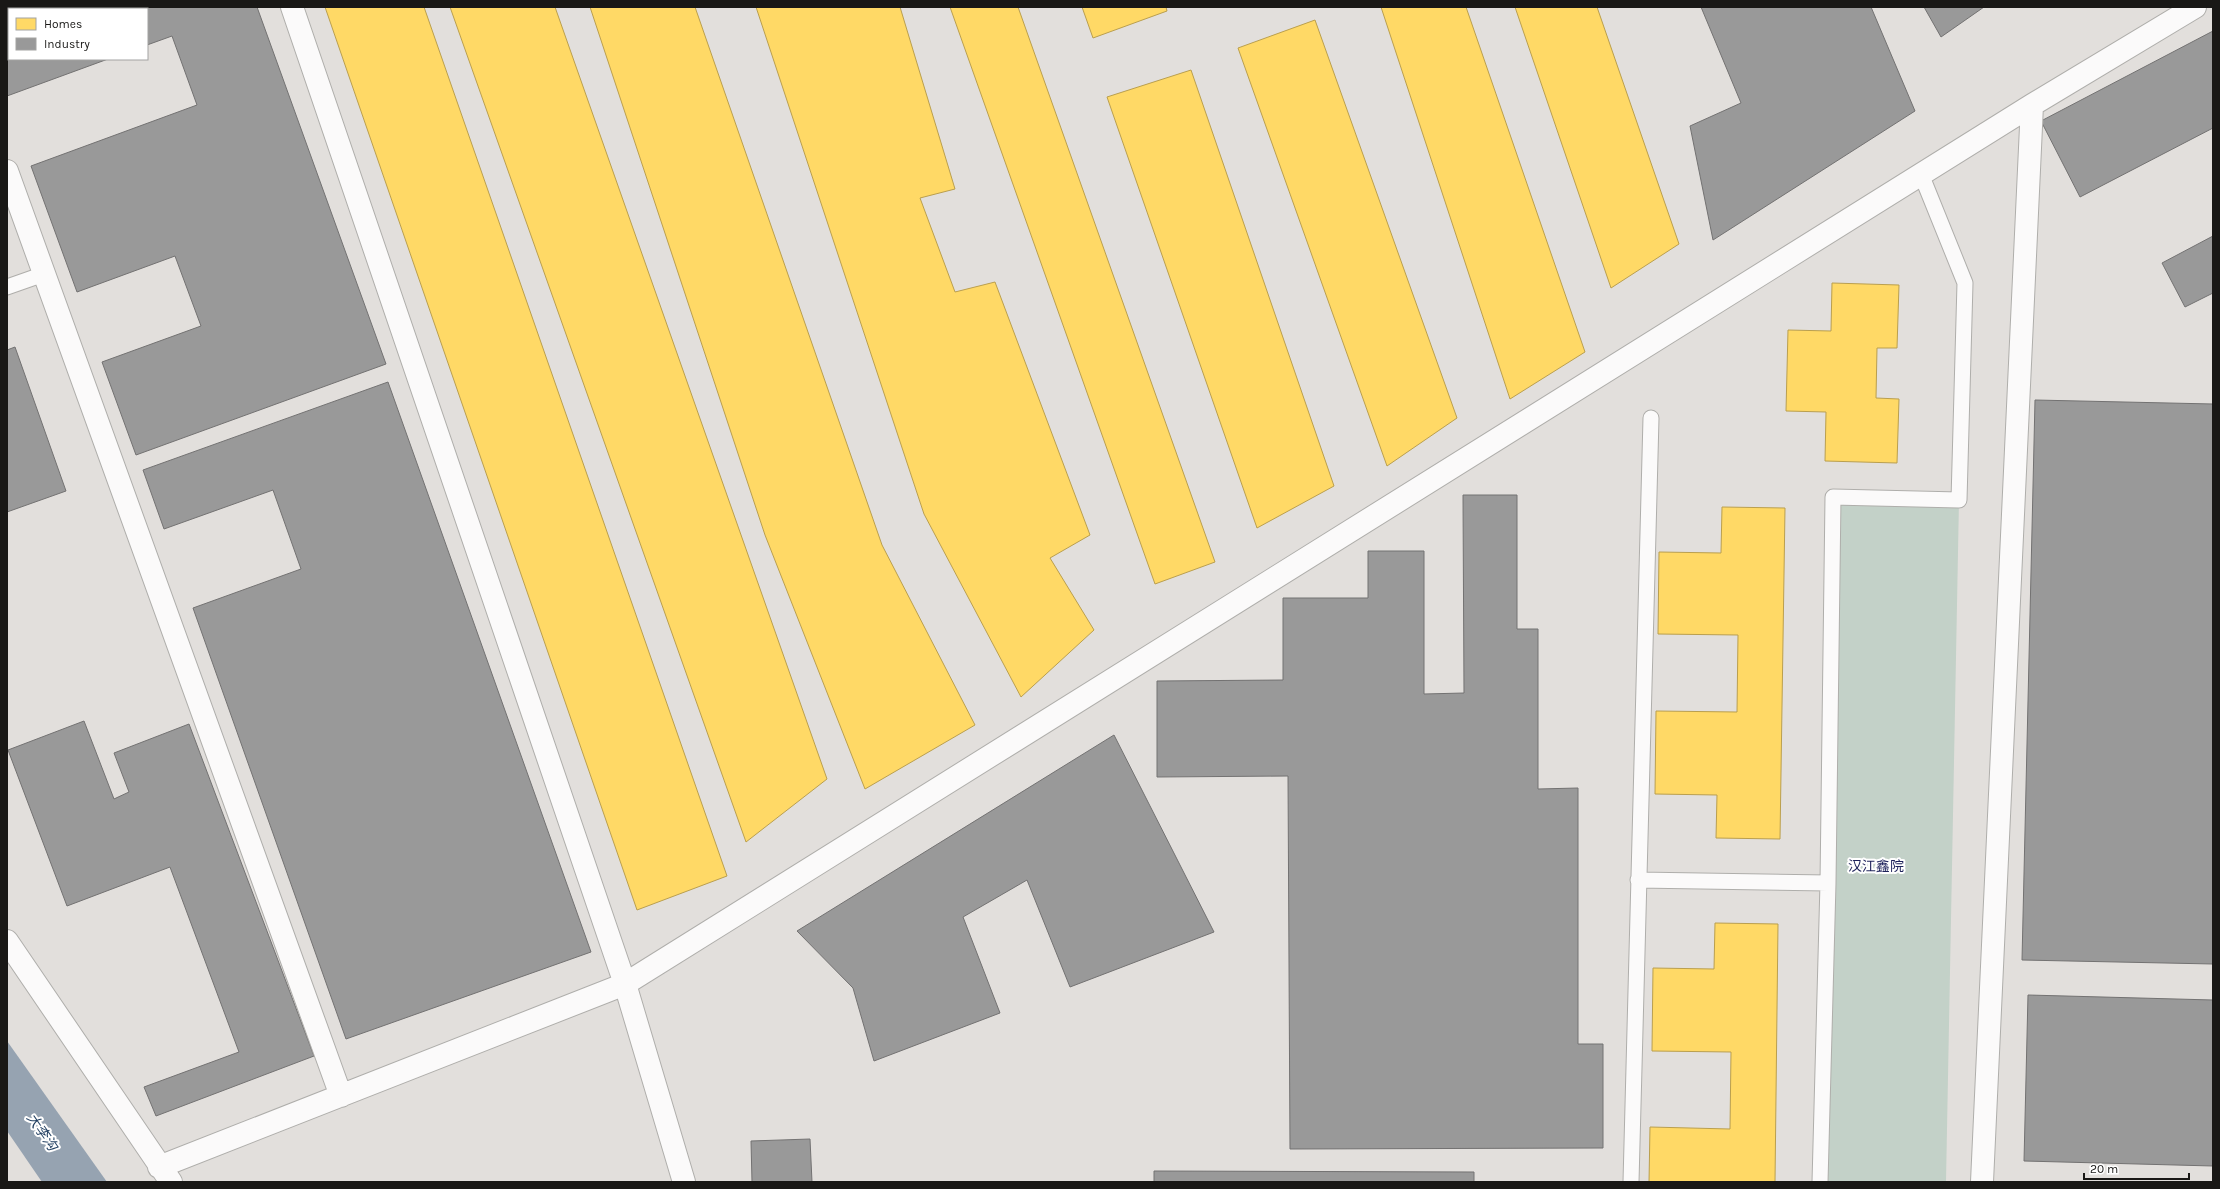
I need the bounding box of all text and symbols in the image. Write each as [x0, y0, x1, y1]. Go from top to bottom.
legend [8, 8, 148, 60]
text: Homes [44, 17, 82, 31]
text: Industry [44, 37, 90, 51]
district label: 汉江鑫院 [1848, 858, 1904, 875]
water label: 大李沟 [23, 1110, 62, 1156]
scale bar [2084, 1155, 2189, 1181]
text: 20 m [2090, 1162, 2118, 1176]

